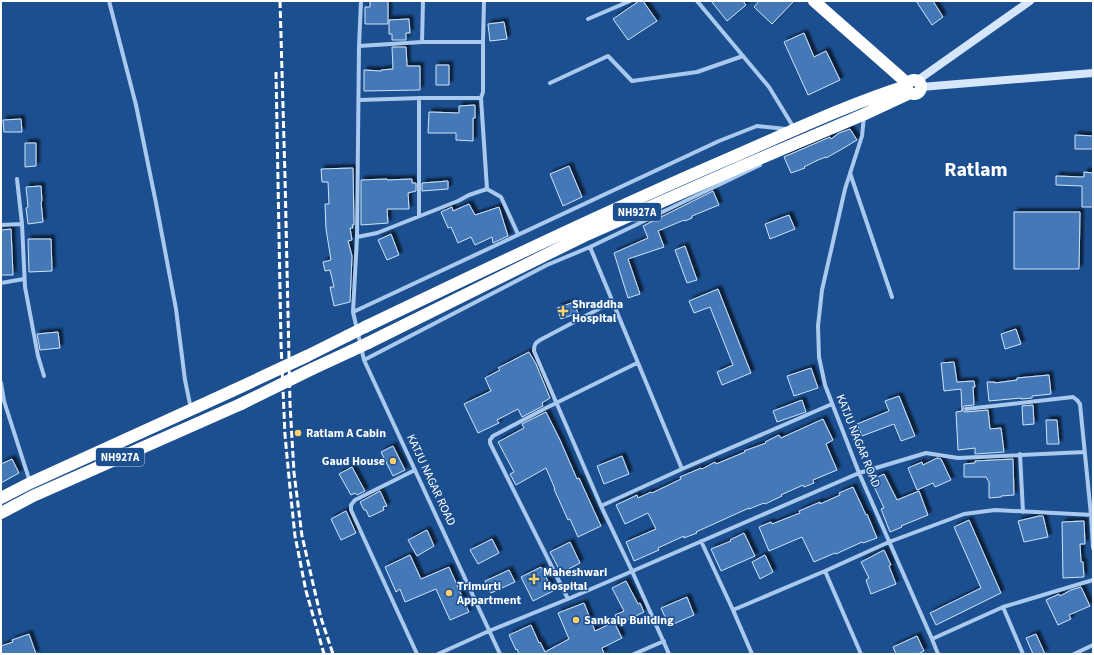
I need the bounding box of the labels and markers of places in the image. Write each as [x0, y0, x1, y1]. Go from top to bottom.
place label: Shraddha Hospital [572, 296, 623, 327]
marker: Shraddha Hospital [557, 305, 569, 317]
place label: Ratlam A Cabin [306, 425, 386, 442]
marker: Ratlam A Cabin [293, 428, 303, 438]
place label: Gaud House [322, 453, 385, 470]
marker: Gaud House [388, 456, 398, 466]
place label: Maheshwari Hospital [543, 564, 607, 595]
marker: Maheshwari Hospital [528, 573, 540, 585]
place label: Trimurti Appartment [456, 578, 522, 609]
marker: Trimurti Appartment [444, 588, 454, 598]
place label: Sankalp Building [584, 612, 674, 629]
marker: Sankalp Building [571, 615, 581, 625]

